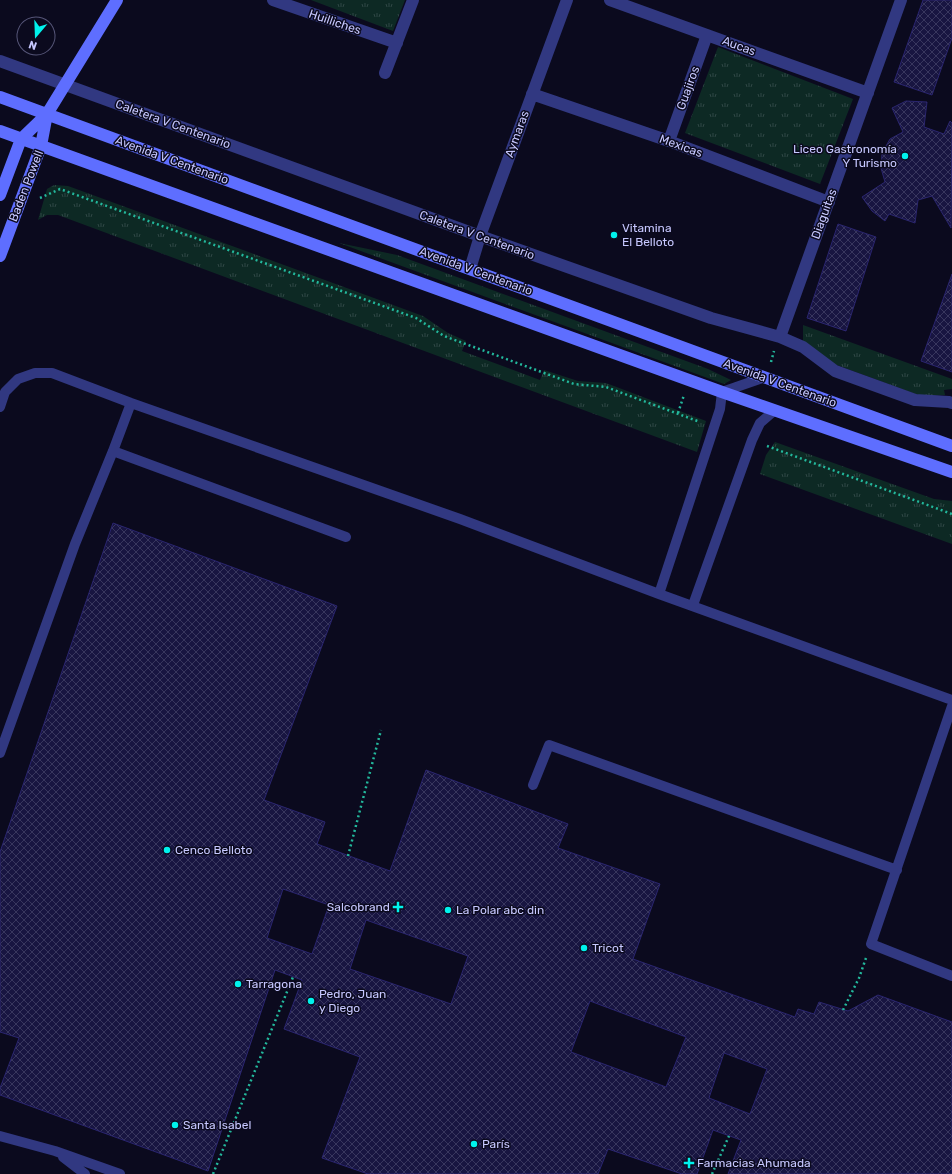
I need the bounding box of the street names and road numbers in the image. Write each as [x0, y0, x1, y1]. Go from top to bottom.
street label: Huilliches [307, 7, 363, 37]
street label: Aucas [720, 34, 758, 58]
street label: Guajiros [674, 64, 702, 112]
street label: Caletera V Centenario [114, 97, 233, 151]
street label: Aymaras [502, 109, 532, 159]
street label: Mexicas [658, 132, 704, 160]
street label: Avenida V Centenario [114, 133, 231, 187]
street label: Baden Powell [6, 148, 46, 224]
street label: Diaguitas [808, 187, 840, 241]
street label: Caletera V Centenario [418, 208, 537, 262]
street label: Avenida V Centenario [418, 244, 535, 298]
street label: Avenida V Centenario [722, 356, 839, 410]

